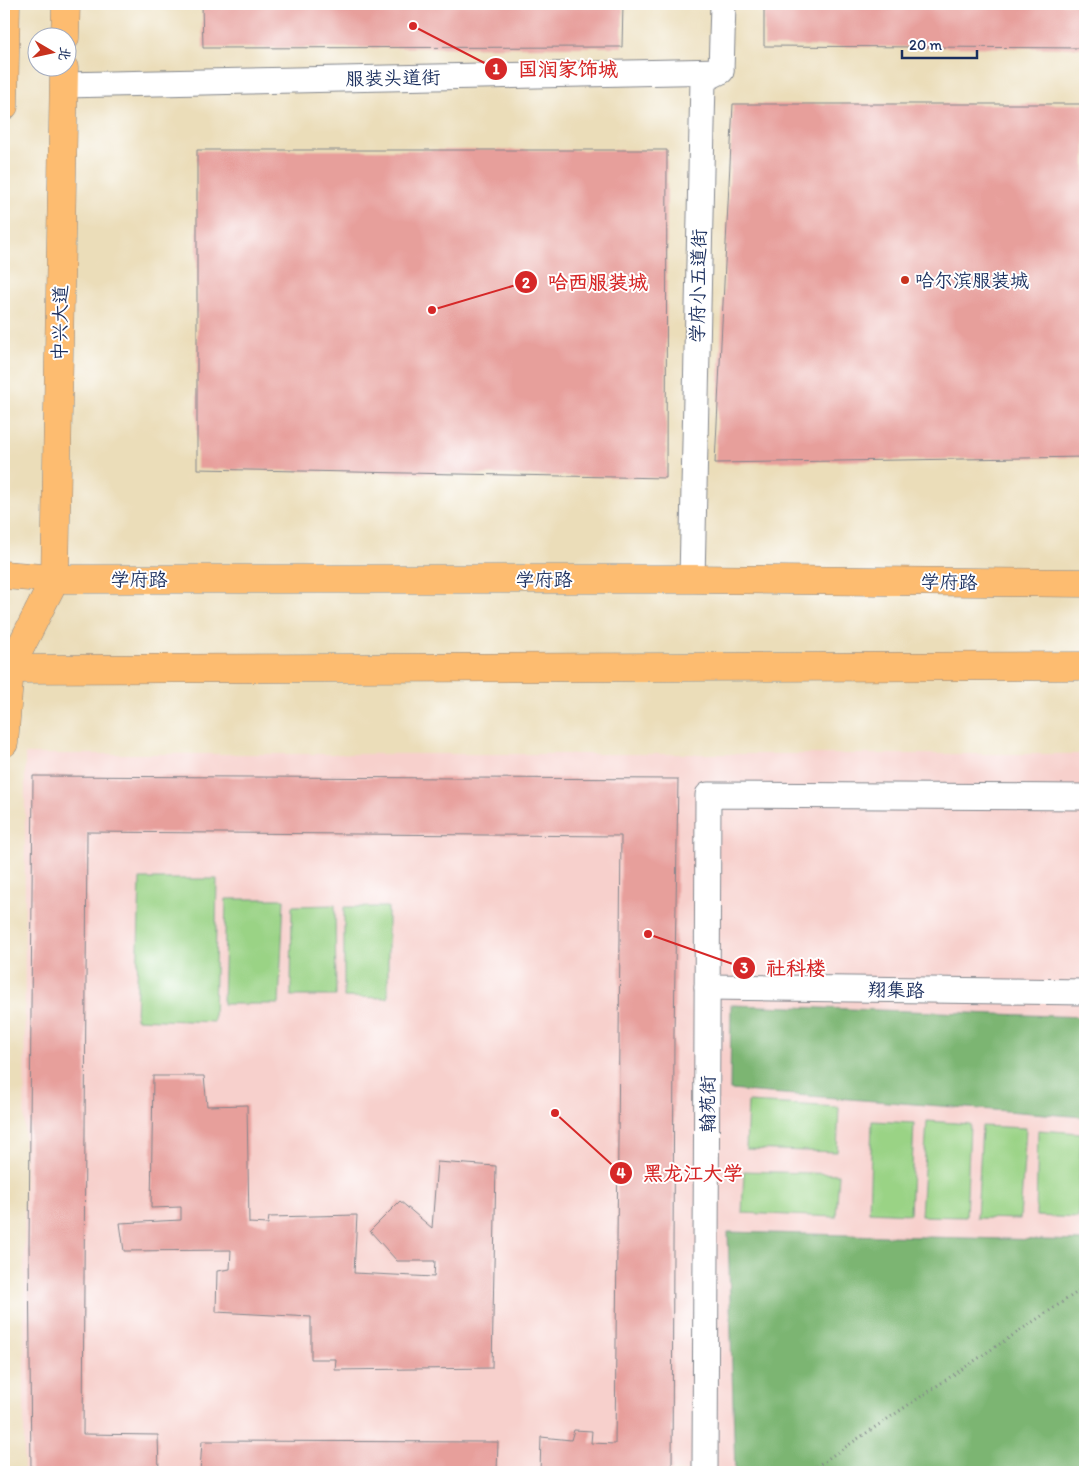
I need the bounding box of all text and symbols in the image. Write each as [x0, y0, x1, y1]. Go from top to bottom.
north arrow [28, 28, 78, 78]
scale bar [902, 28, 976, 60]
text: 20 m [909, 36, 943, 54]
text: 北 [55, 46, 74, 62]
callout: 国润家饰城 [483, 51, 628, 86]
text: 国润家饰城 [518, 57, 618, 81]
text: 1 [493, 60, 500, 78]
street label: 服装头道街 [345, 66, 441, 90]
street label: 学府小五道街 [686, 229, 710, 343]
callout: 哈西服装城 [513, 265, 658, 300]
place label: 哈尔滨服装城 [915, 269, 1029, 292]
text: 哈西服装城 [548, 270, 648, 294]
text: 2 [522, 274, 530, 292]
marker: 哈尔滨服装城 [899, 274, 911, 286]
street label: 中兴大道 [48, 285, 72, 361]
street label: 学府路 [110, 568, 168, 591]
street label: 学府路 [515, 568, 573, 591]
street label: 学府路 [920, 570, 978, 594]
callout: 社科楼 [731, 950, 836, 985]
text: 社科楼 [766, 956, 826, 980]
text: 3 [740, 959, 748, 977]
street label: 翔集路 [867, 978, 925, 1002]
street label: 翰苑街 [696, 1075, 719, 1133]
callout: 黑龙江大学 [608, 1155, 753, 1190]
text: 黑龙江大学 [643, 1161, 743, 1185]
text: 4 [616, 1164, 626, 1182]

